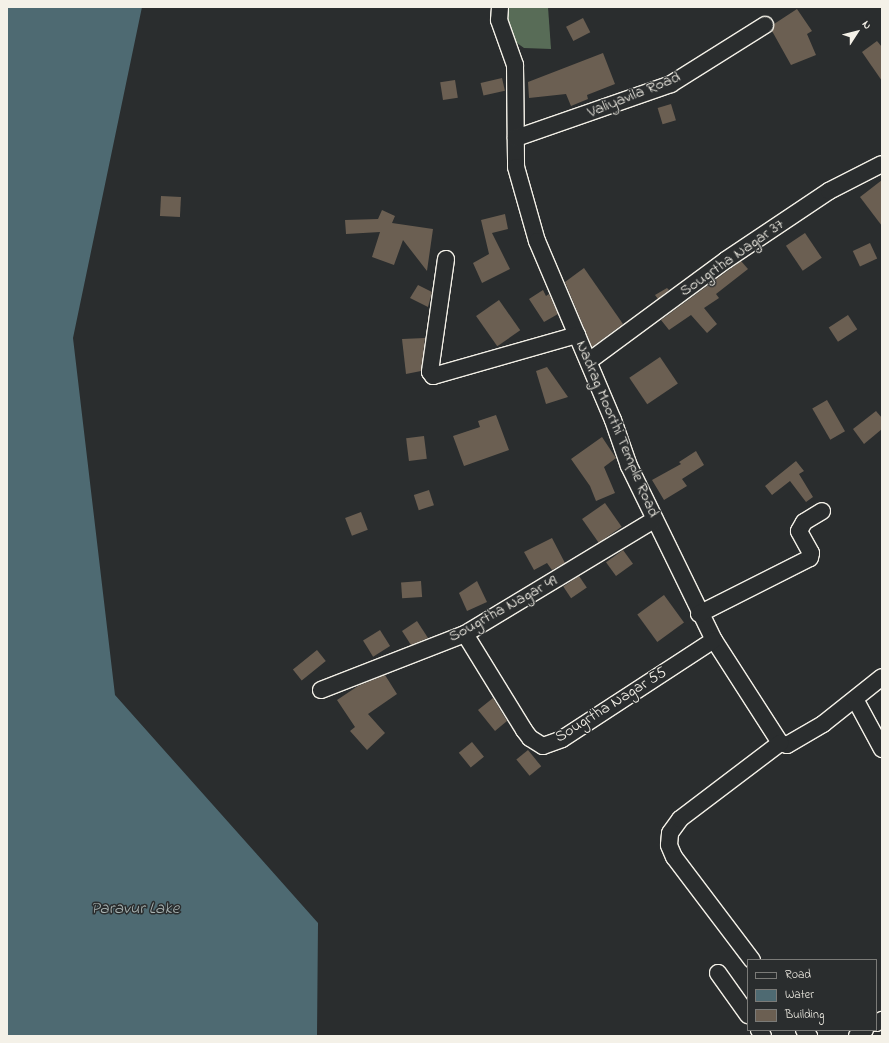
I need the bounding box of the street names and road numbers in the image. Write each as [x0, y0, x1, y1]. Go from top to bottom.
street label: Valiyavila Road [585, 68, 683, 122]
street label: Sougrtha Nagar 37 [676, 215, 788, 301]
street label: Nadrag Moorthi Temple Road [571, 338, 663, 520]
street label: Sougrtha Nagar 49 [445, 571, 561, 647]
street label: Sougrtha Nagar 55 [552, 663, 670, 747]

